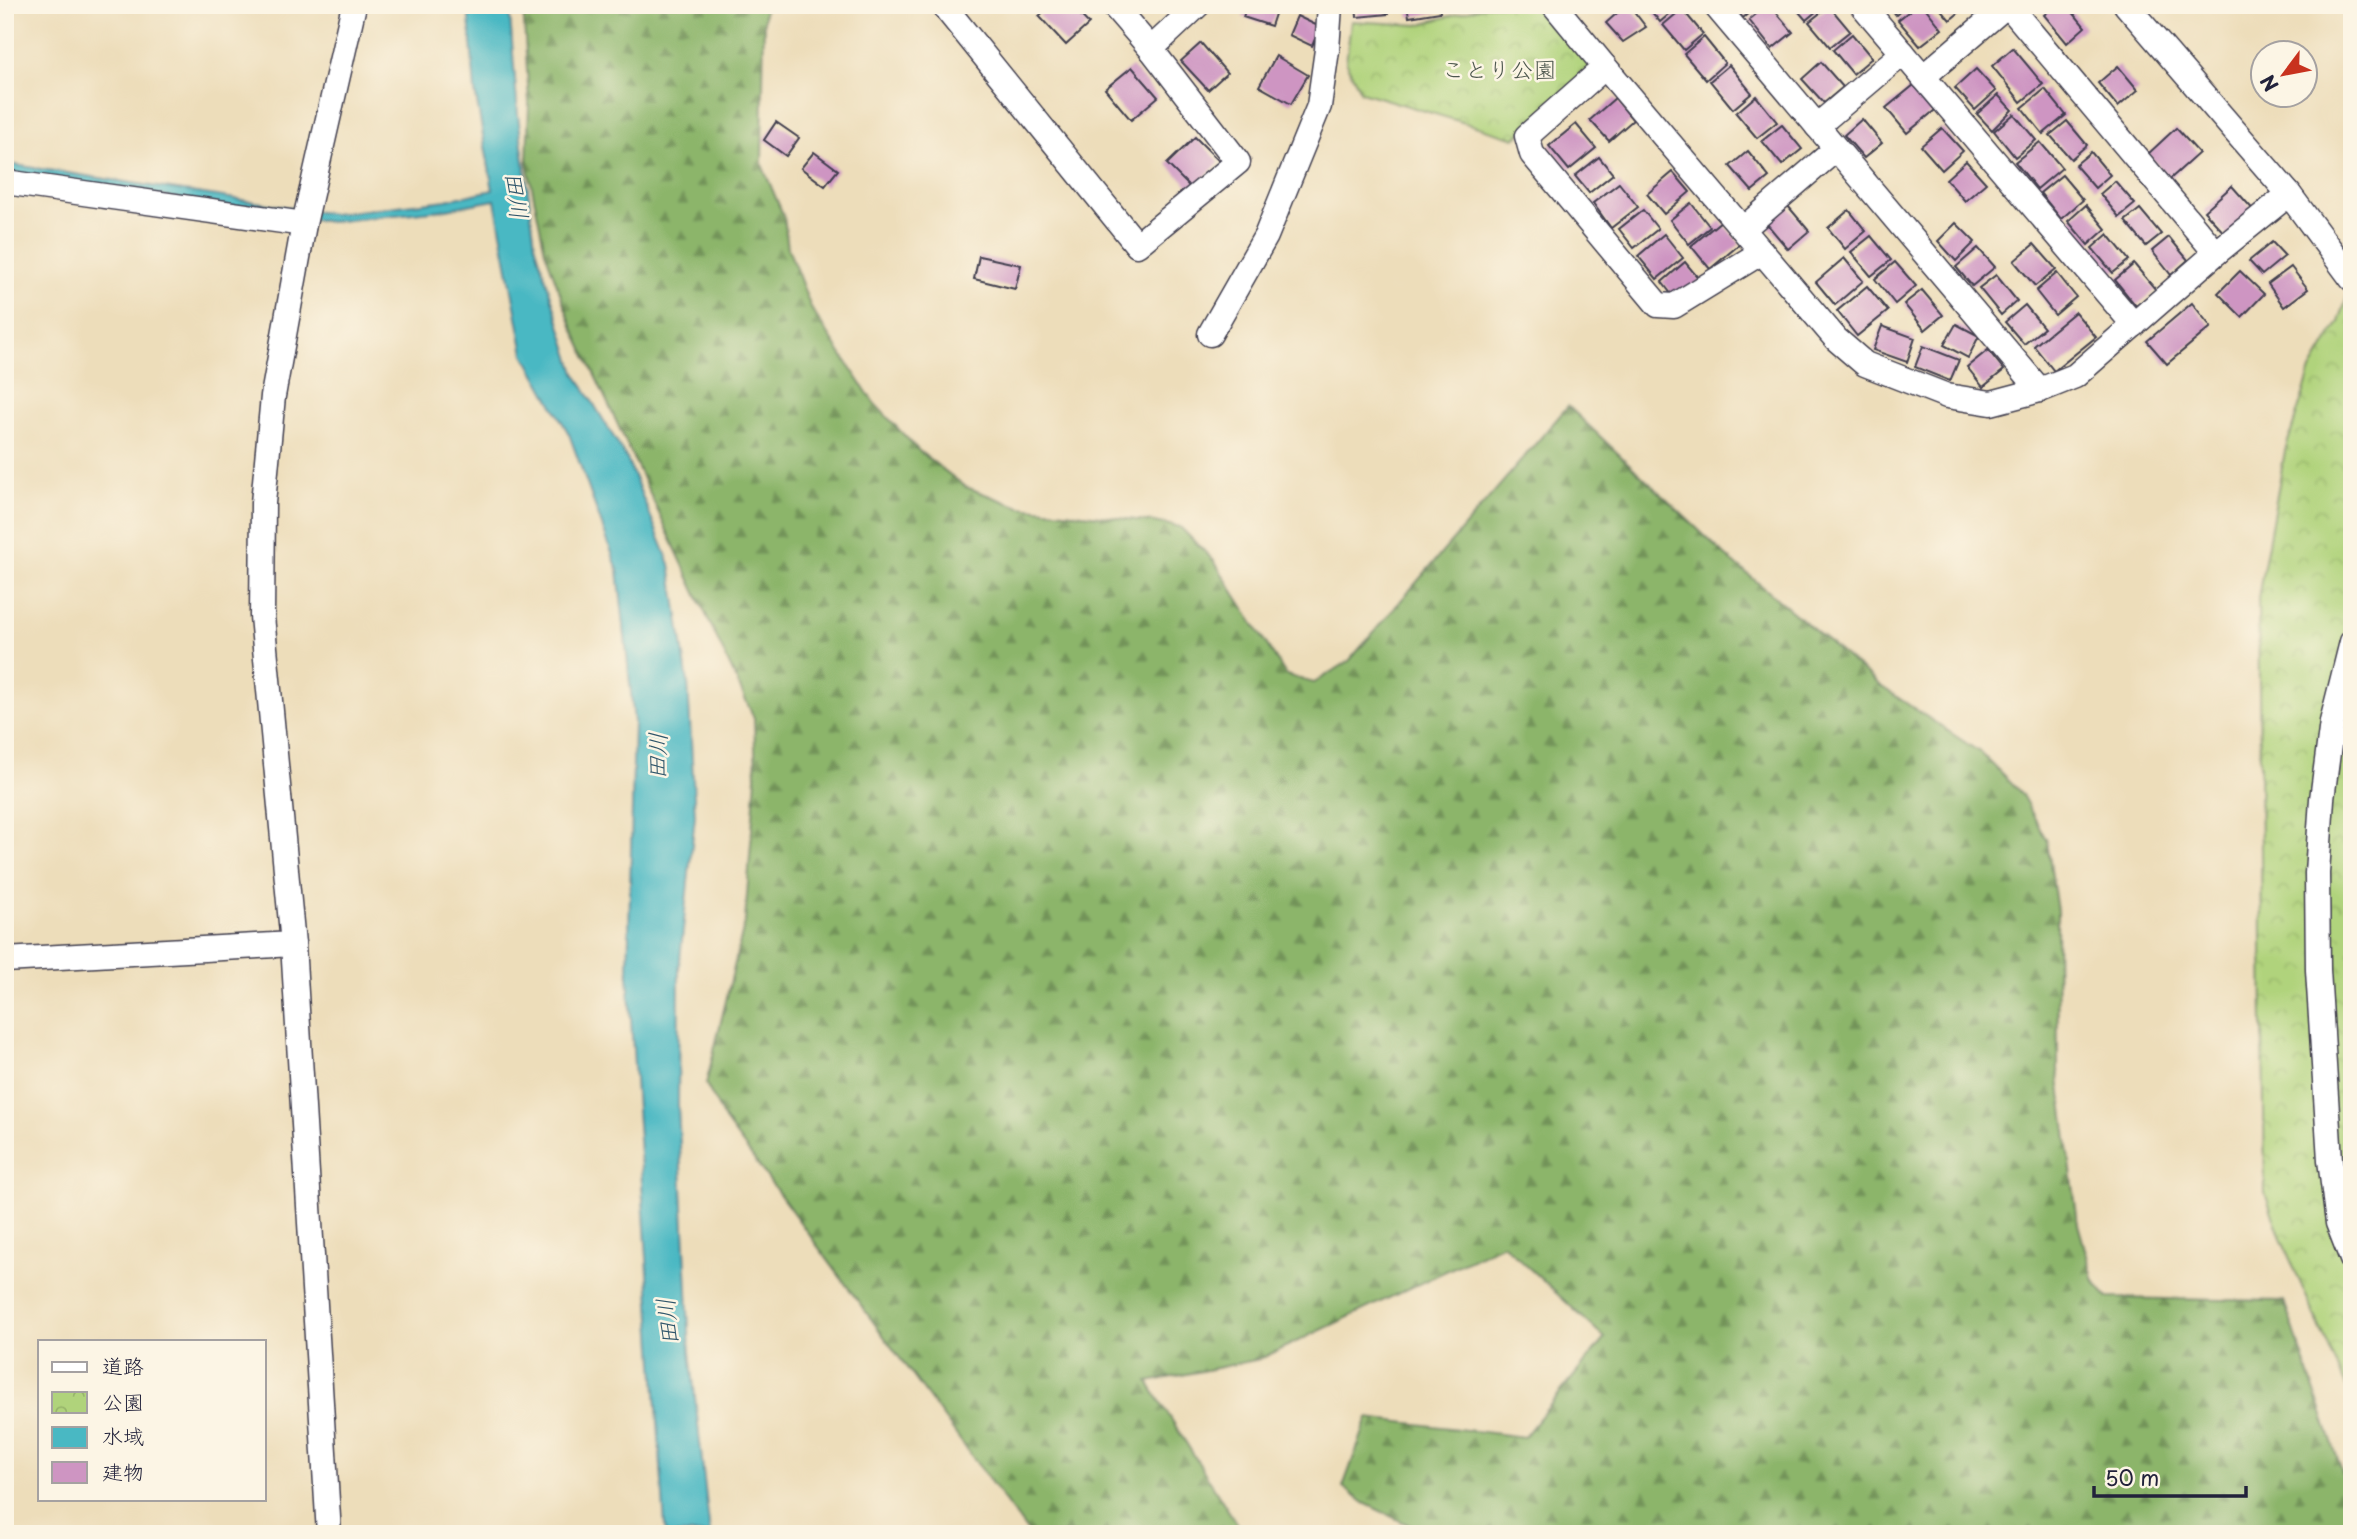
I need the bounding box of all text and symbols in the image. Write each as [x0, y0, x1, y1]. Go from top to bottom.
north arrow [2248, 38, 2318, 108]
park label: ことり公園 [1442, 51, 1557, 86]
text: N [2253, 70, 2285, 97]
water label: 田川 [497, 169, 539, 221]
water label: 田川 [638, 732, 674, 780]
water label: 田川 [646, 1296, 686, 1348]
legend [38, 1340, 266, 1500]
text: 道路 [102, 1349, 144, 1381]
text: 公園 [102, 1385, 144, 1417]
text: 水域 [102, 1419, 144, 1451]
text: 建物 [102, 1455, 144, 1487]
scale bar [2094, 1455, 2247, 1499]
text: 50 m [2105, 1461, 2159, 1493]

